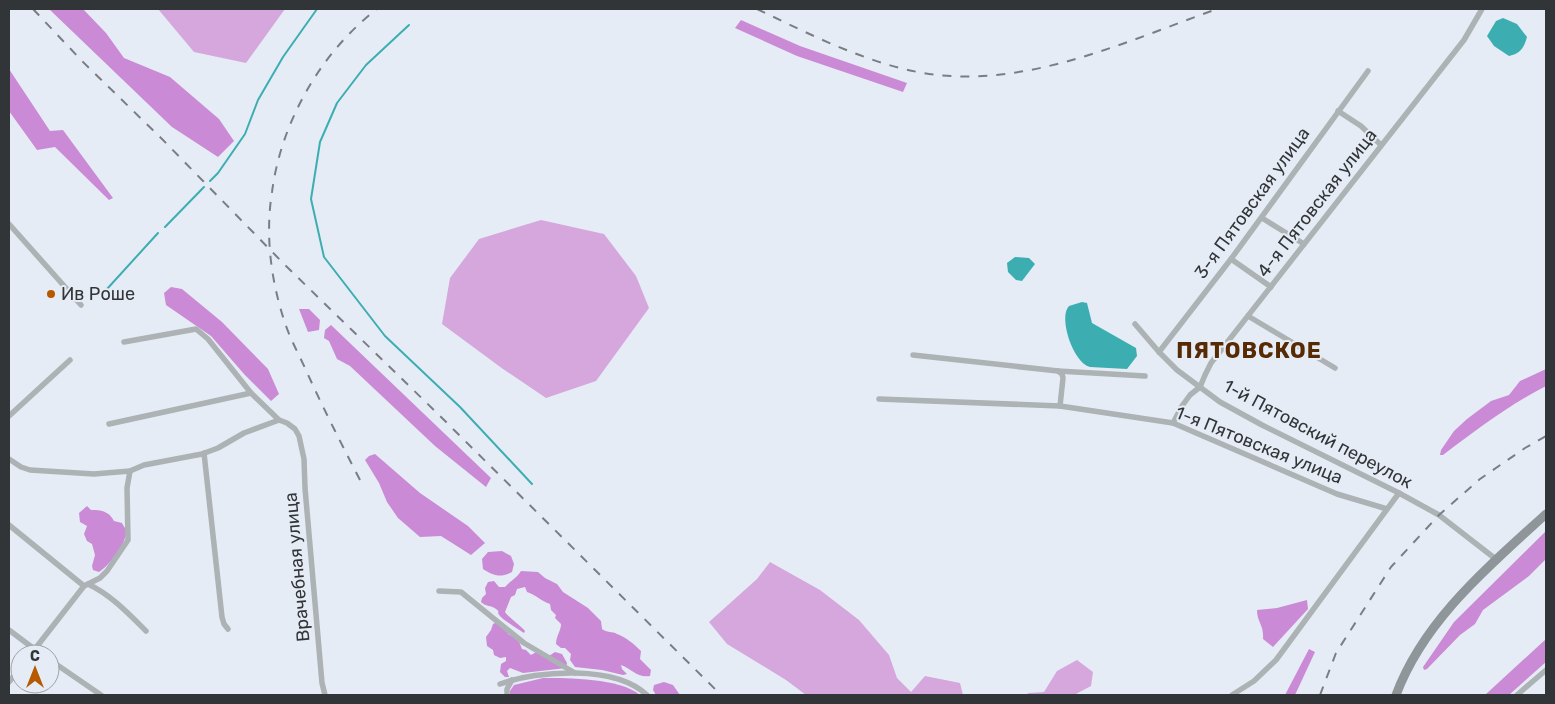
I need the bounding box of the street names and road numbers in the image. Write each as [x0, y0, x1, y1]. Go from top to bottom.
street label: 3-я Пятовская улица [1190, 123, 1314, 283]
street label: 4-я Пятовская улица [1252, 125, 1382, 281]
street label: 1-й Пятовский переулок [1220, 375, 1417, 493]
street label: 1-я Пятовская улица [1172, 401, 1346, 489]
street label: Врачебная улица [280, 491, 314, 643]

